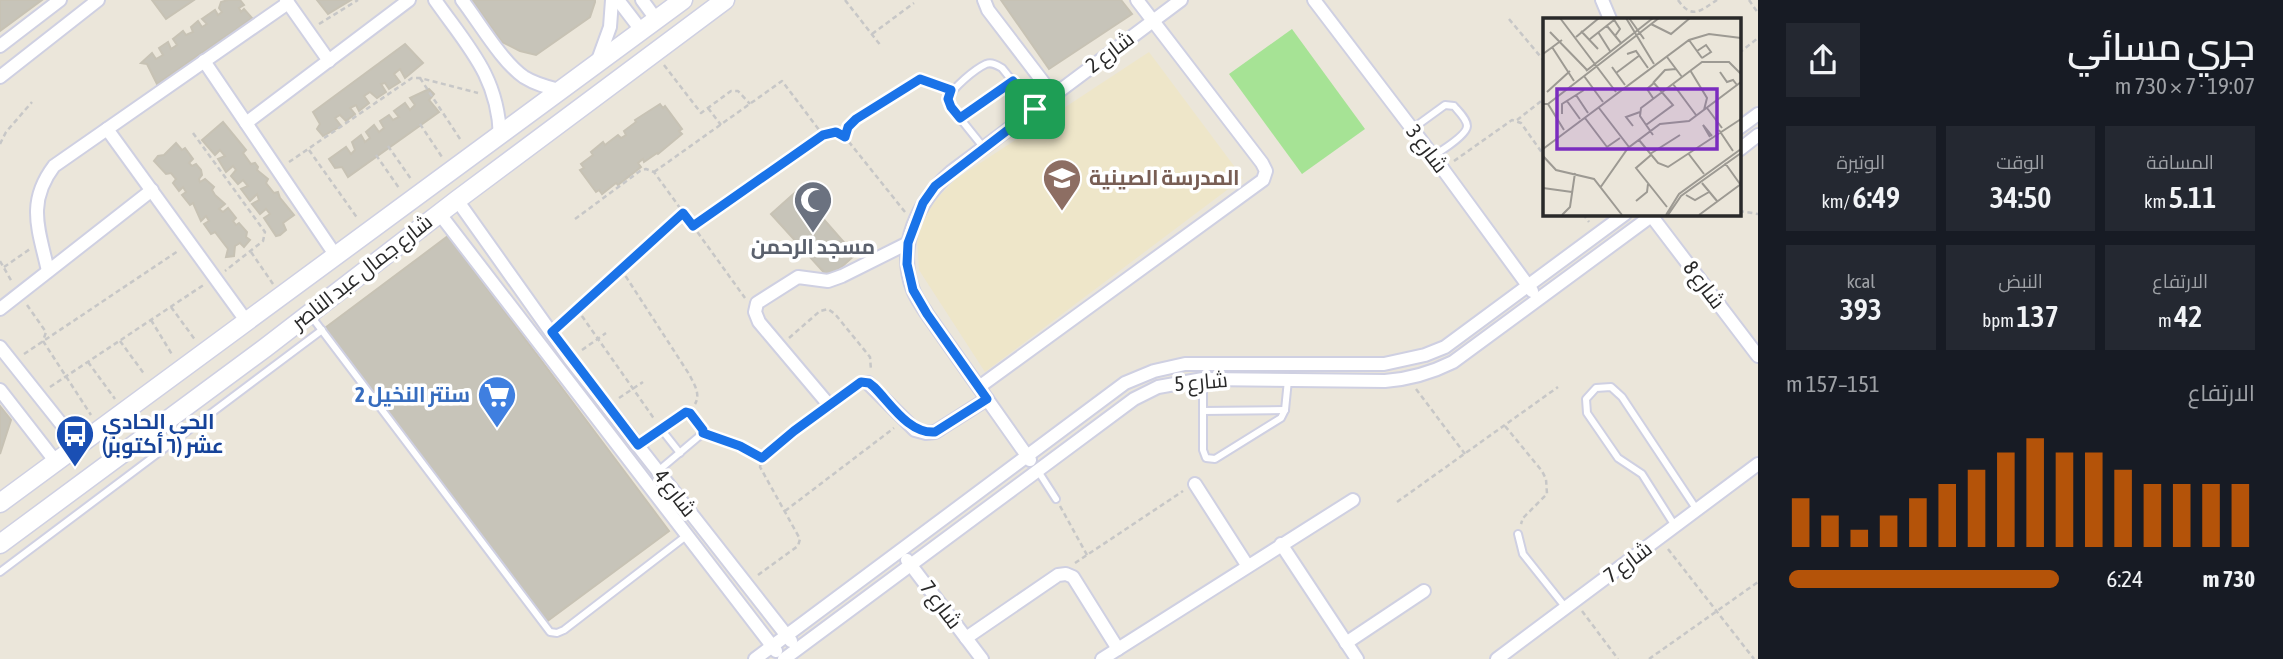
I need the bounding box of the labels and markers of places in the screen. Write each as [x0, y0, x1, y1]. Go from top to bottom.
pin [1005, 79, 1065, 139]
school or university icon: المدرسة الصينية [1041, 157, 1083, 212]
place label: المدرسة الصينية [1089, 165, 1240, 190]
mosque icon: مسجد الرحمن [792, 179, 834, 234]
place label: مسجد الرحمن [751, 234, 875, 259]
supermarket icon: سنتر النخيل 2 [476, 374, 518, 429]
place label: سنتر النخيل 2 [355, 382, 470, 407]
place label: الحي الحادي عشر (٦ أكتوبر) [102, 409, 224, 459]
bus stop icon: الحي الحادي عشر (٦ أكتوبر) [54, 413, 96, 468]

